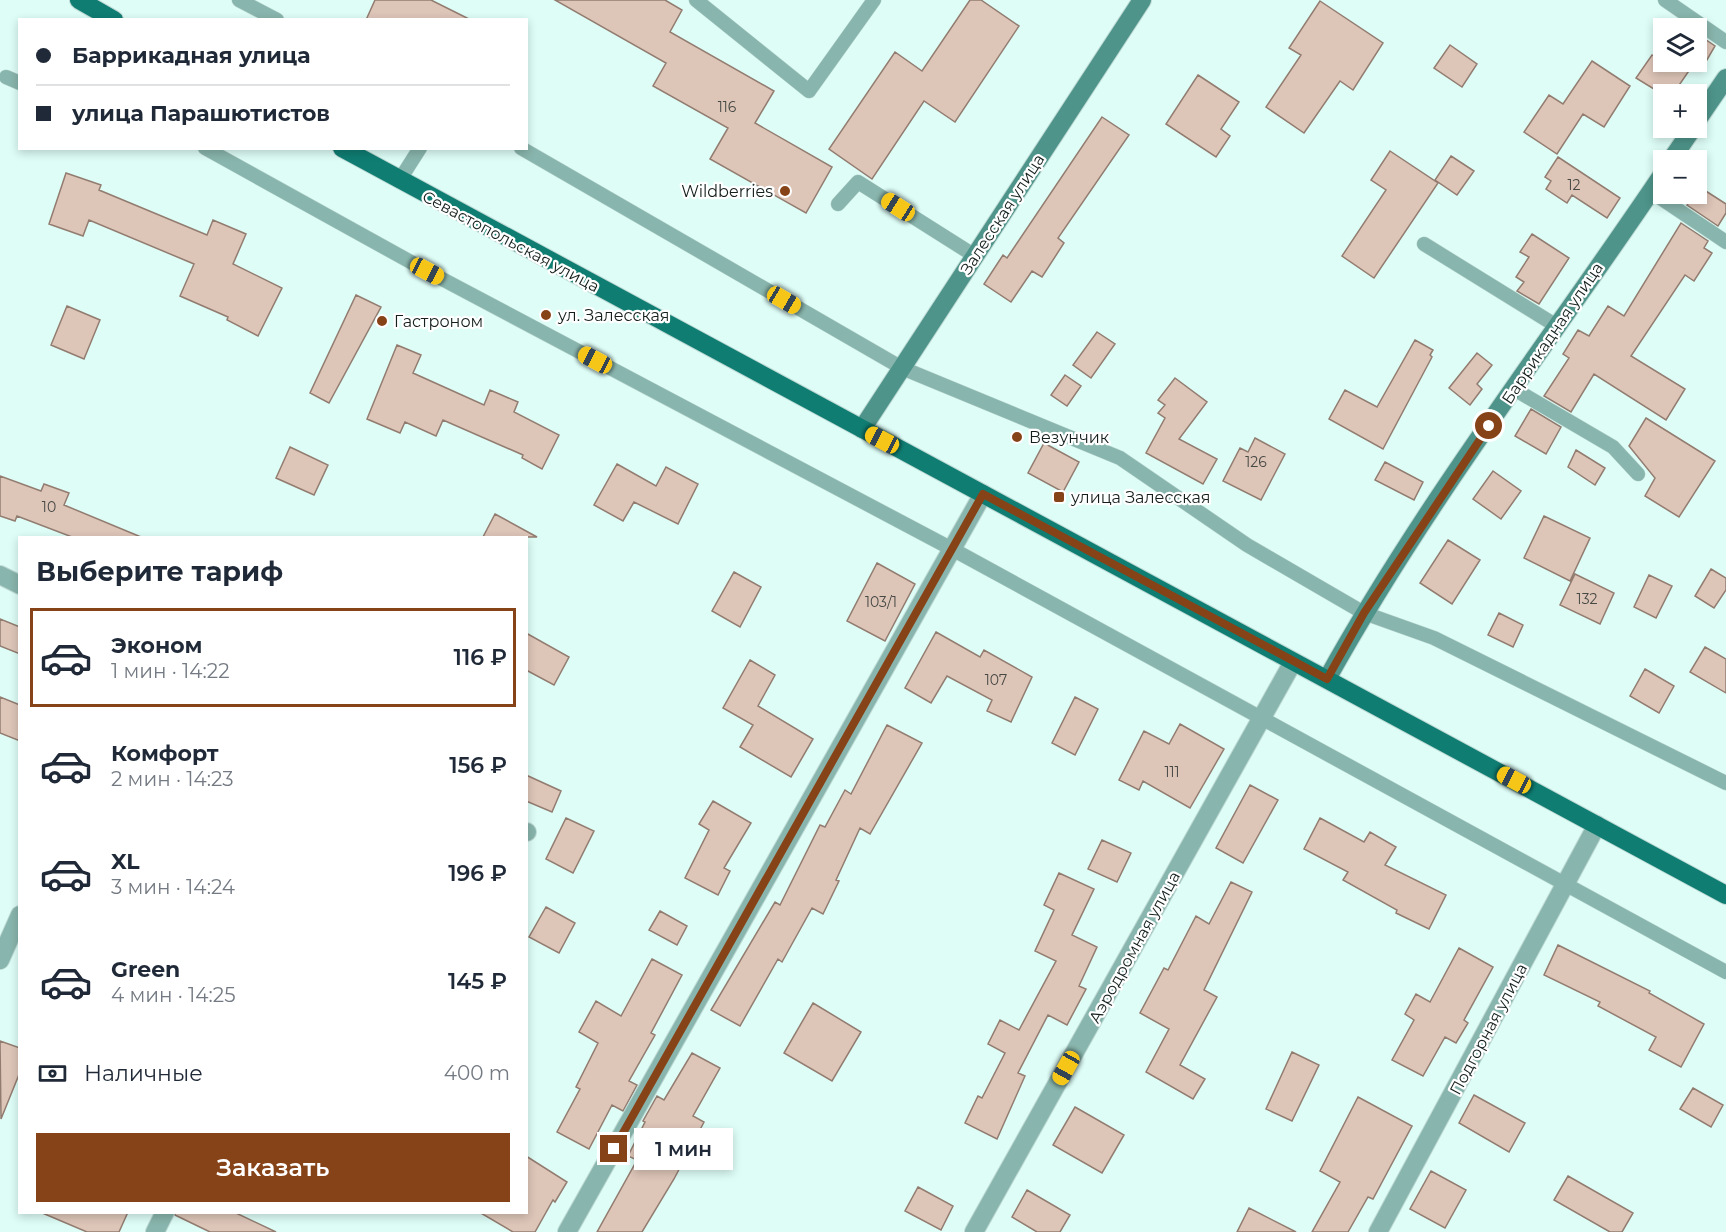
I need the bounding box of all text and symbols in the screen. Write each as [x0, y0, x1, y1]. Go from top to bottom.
map controls [1653, 18, 1707, 204]
button: layers [1653, 18, 1707, 72]
text: Баррикадная улица [72, 42, 311, 69]
button: + [1653, 84, 1707, 138]
house number: 116 [718, 98, 737, 116]
text: улица Парашютистов [72, 100, 330, 127]
button: − [1653, 150, 1707, 204]
street label: Залесская улица [956, 151, 1048, 278]
house number: 12 [1567, 176, 1581, 194]
place label: Wildberries [681, 182, 773, 201]
marker: Wildberries [778, 184, 792, 198]
street label: Севастопольская улица [419, 187, 602, 296]
car [878, 190, 918, 224]
car [407, 255, 447, 287]
street label: Баррикадная улица [1498, 259, 1607, 408]
car [764, 283, 804, 317]
place label: ул. Залесская [557, 306, 670, 325]
marker: ул. Залесская [539, 308, 553, 322]
place label: Гастроном [394, 312, 483, 331]
marker: Гастроном [375, 314, 389, 328]
car [575, 344, 615, 376]
route start [1475, 412, 1502, 439]
car [862, 424, 902, 456]
place label: Везунчик [1029, 428, 1110, 447]
marker: Везунчик [1010, 430, 1024, 444]
house number: 126 [1245, 453, 1267, 471]
place label: улица Залесская [1070, 488, 1210, 507]
marker: улица Залесская [1052, 490, 1066, 504]
house number: 10 [42, 498, 56, 516]
text: Выберите тариф [36, 555, 283, 588]
house number: 132 [1577, 590, 1597, 608]
house number: 103/1 [865, 593, 897, 611]
icon: car [39, 631, 93, 685]
text: Эконом [111, 632, 202, 659]
text: 116 ₽ [454, 644, 507, 671]
text: 1 мин · 14:22 [111, 659, 230, 683]
house number: 107 [985, 671, 1007, 689]
icon: car [39, 739, 93, 793]
text: Комфорт [111, 740, 219, 767]
text: 156 ₽ [449, 752, 507, 779]
house number: 111 [1164, 763, 1180, 781]
car [1494, 764, 1534, 796]
text: 2 мин · 14:23 [111, 767, 234, 791]
icon: car [39, 847, 93, 901]
text: XL [111, 848, 140, 875]
text: 196 ₽ [448, 860, 507, 887]
street label: Аэродромная улица [1085, 868, 1184, 1026]
text: 3 мин · 14:24 [111, 875, 235, 899]
icon: car [39, 955, 93, 1009]
text: Green [111, 956, 180, 983]
street label: Подгорная улица [1446, 960, 1531, 1098]
text: 145 ₽ [448, 968, 507, 995]
text: 4 мин · 14:25 [111, 983, 236, 1007]
car [1049, 1048, 1083, 1088]
icon: cash [36, 1057, 69, 1090]
text: Наличные [84, 1060, 203, 1087]
text: 400 m [444, 1061, 510, 1085]
callout: 1 мин [635, 1128, 734, 1170]
button: Заказать [36, 1133, 510, 1202]
route end [600, 1135, 627, 1162]
text: 1 мин [655, 1137, 712, 1161]

